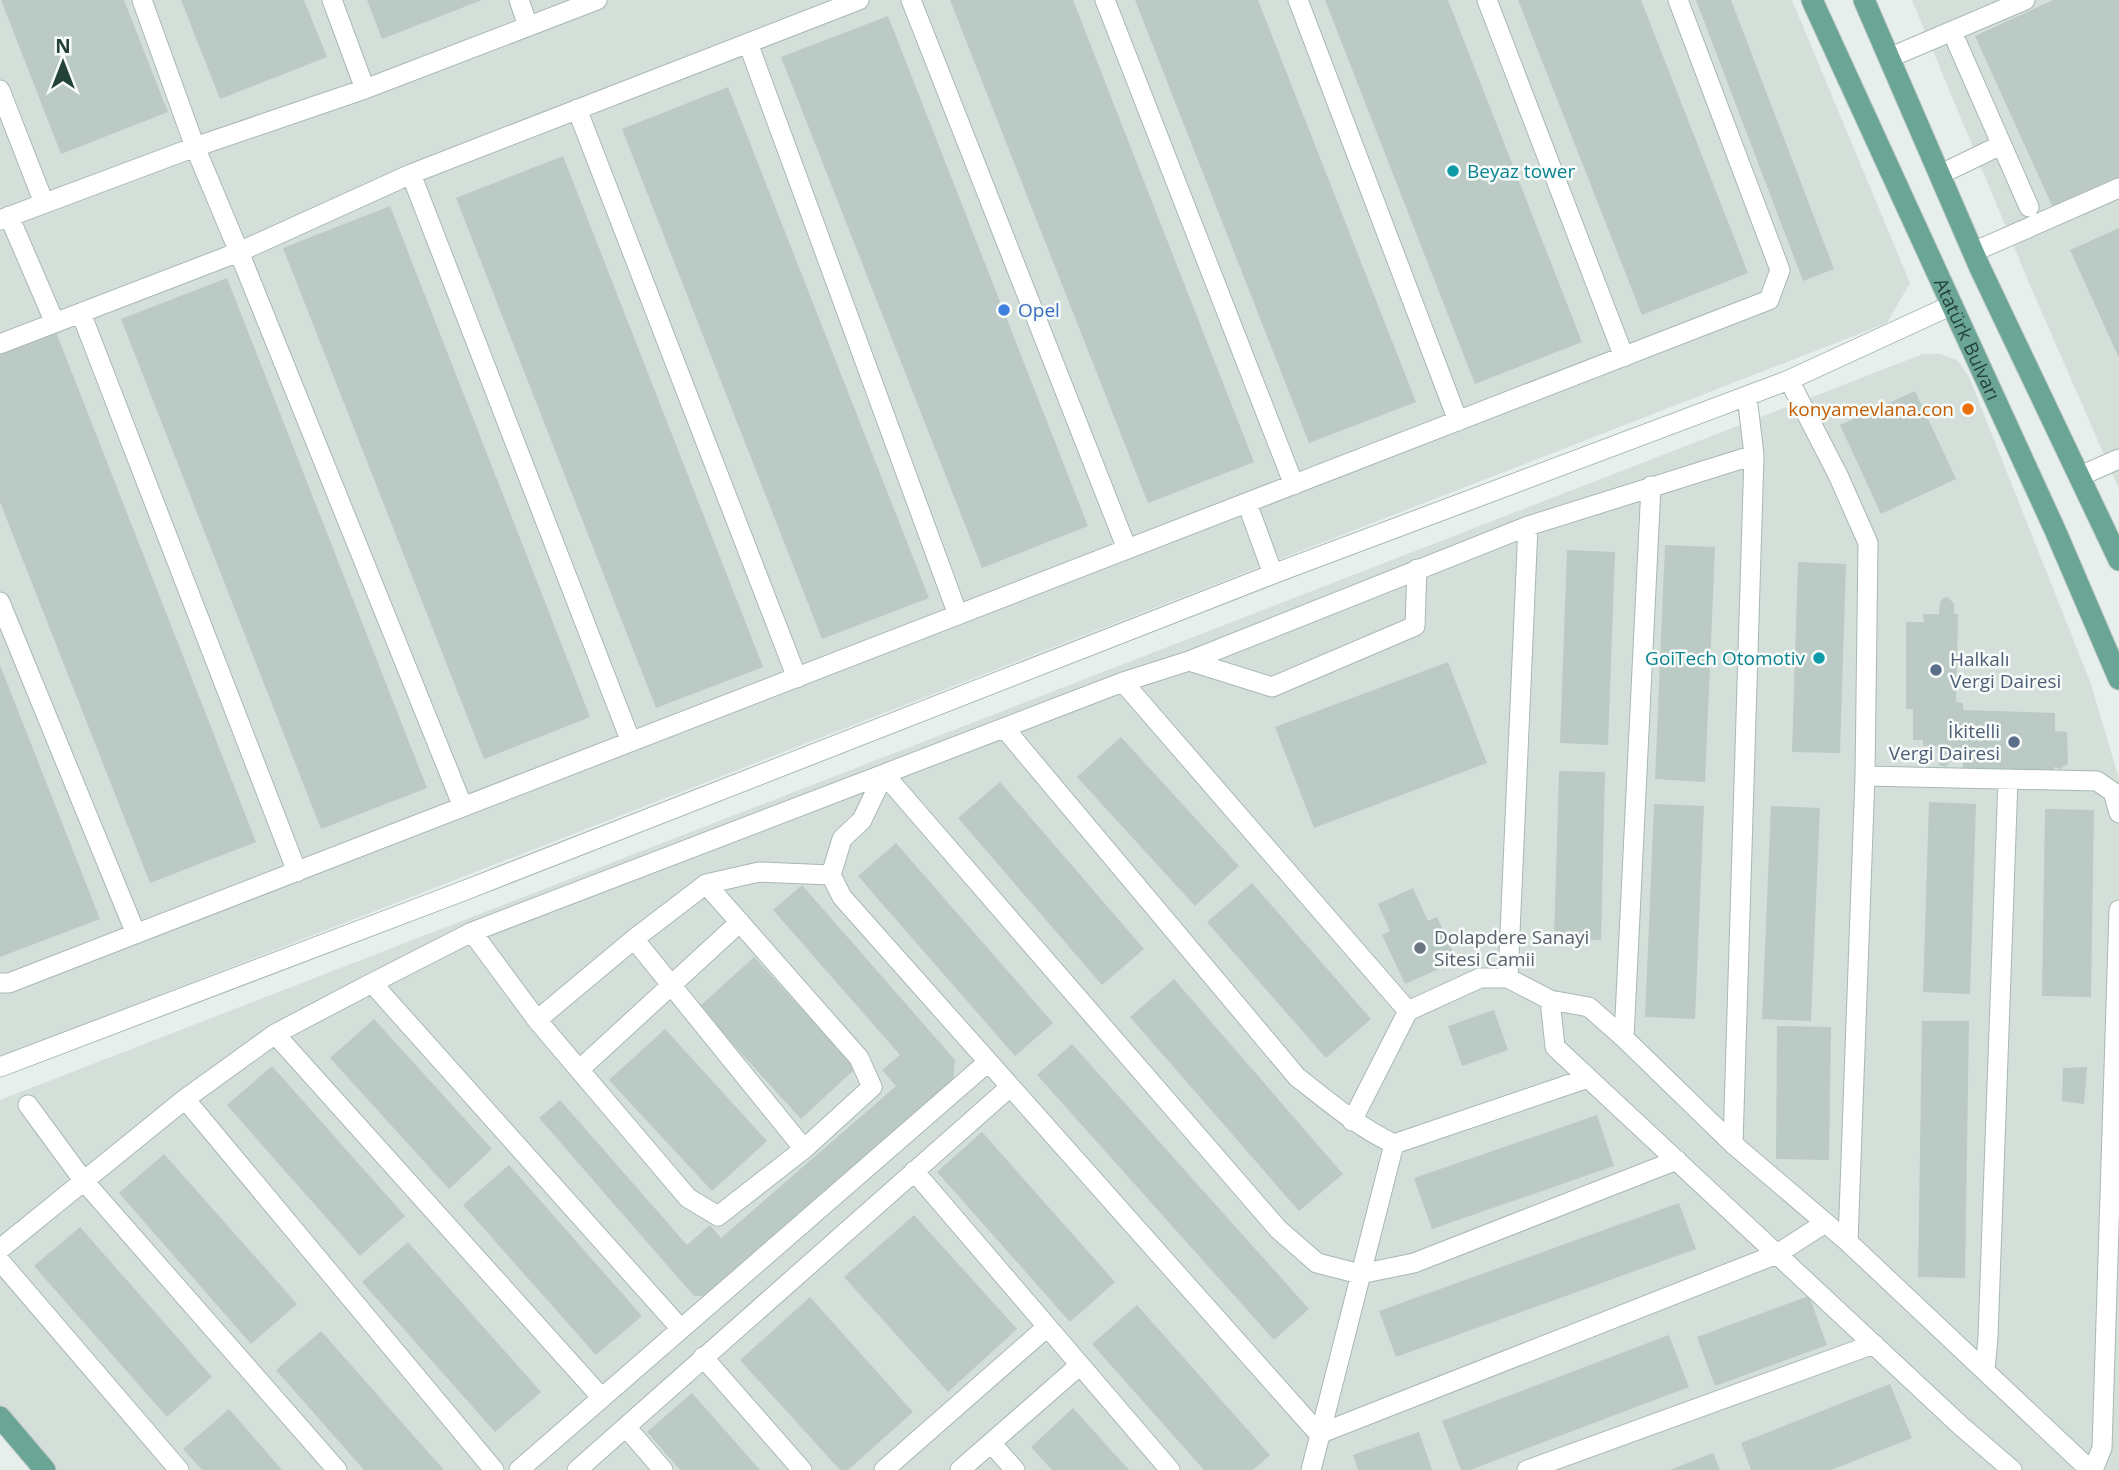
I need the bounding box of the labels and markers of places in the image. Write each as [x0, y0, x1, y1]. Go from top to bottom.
place label: Beyaz tower [1467, 158, 1575, 184]
marker: Beyaz tower [1445, 163, 1461, 179]
place label: Opel [1018, 297, 1060, 323]
marker: Opel [996, 302, 1012, 318]
place label: konyamevlana.con [1788, 396, 1954, 422]
marker: konyamevlana.con [1960, 401, 1976, 417]
place label: GoiTech Otomotiv [1645, 645, 1805, 671]
place label: Halkalı Vergi Dairesi [1950, 646, 2061, 694]
marker: GoiTech Otomotiv [1811, 650, 1827, 666]
marker: Halkalı Vergi Dairesi [1928, 662, 1944, 678]
place label: İkitelli Vergi Dairesi [1889, 718, 2000, 766]
marker: İkitelli Vergi Dairesi [2006, 734, 2022, 750]
place label: Dolapdere Sanayi Sitesi Camii [1434, 924, 1589, 972]
marker: Dolapdere Sanayi Sitesi Camii [1412, 940, 1428, 956]

